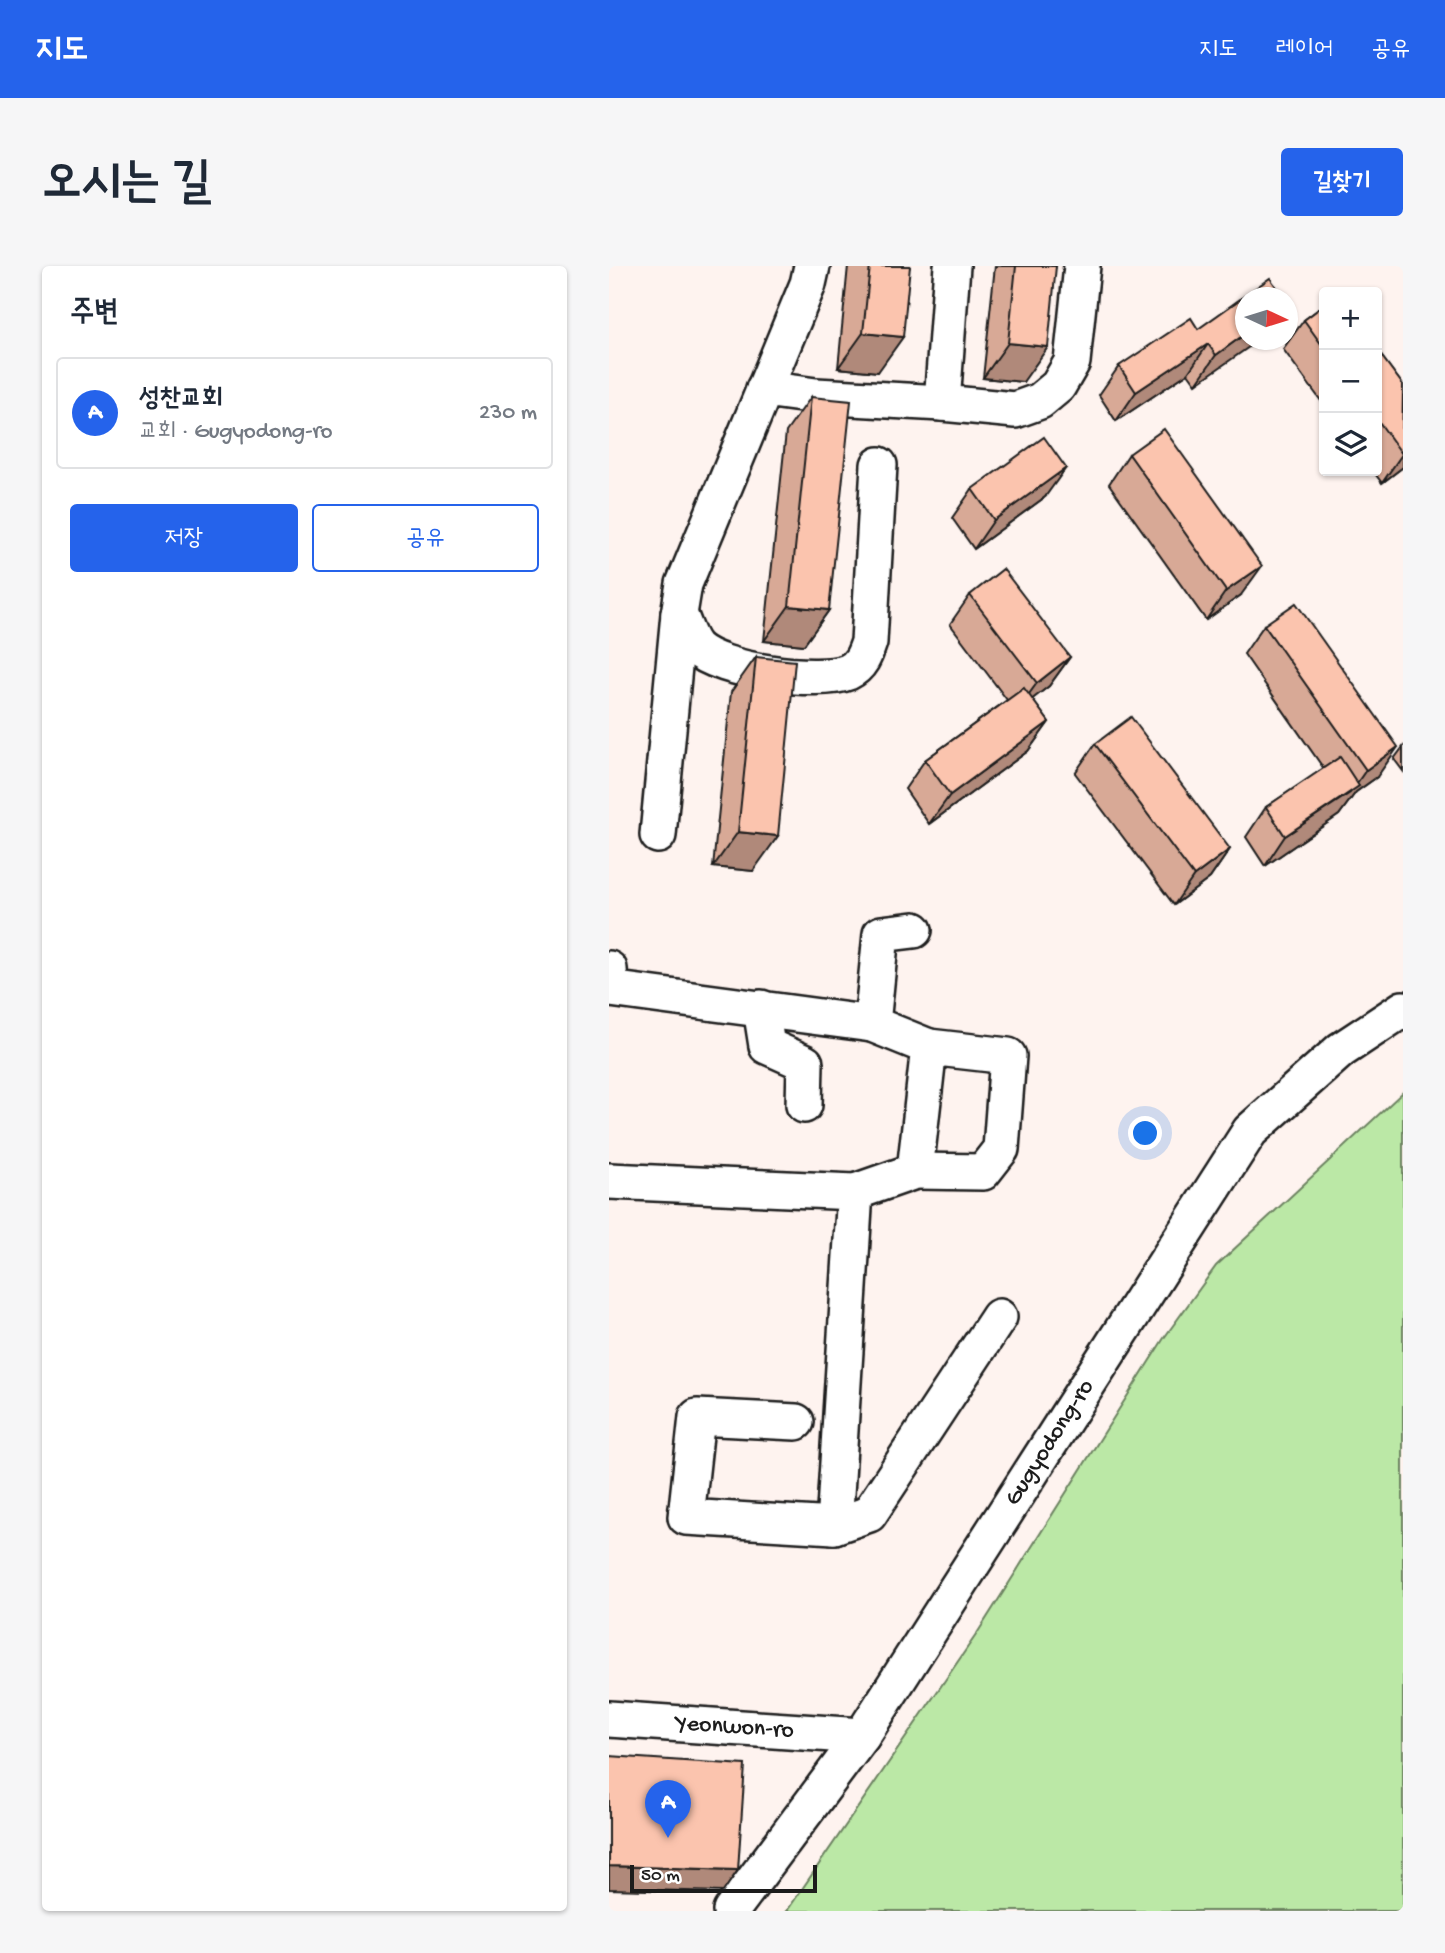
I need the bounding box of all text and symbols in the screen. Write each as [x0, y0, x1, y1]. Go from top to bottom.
text: 지도 [35, 33, 88, 71]
text: 지도 [1199, 36, 1237, 65]
text: 레이어 [1275, 36, 1333, 65]
text: 공유 [1371, 36, 1410, 65]
button: 길찾기 [1281, 148, 1403, 216]
text: 오시는 길 [42, 157, 211, 215]
north arrow [1235, 287, 1298, 350]
map controls [1319, 287, 1382, 476]
button: + [1319, 287, 1382, 350]
text: 주변 [70, 297, 118, 332]
button: − [1319, 350, 1382, 413]
text: 성찬교회 [139, 385, 223, 416]
text: A [88, 400, 102, 427]
text: 230 m [479, 400, 537, 427]
button: layers [1319, 413, 1382, 476]
text: 교회 · Gugyodong-ro [139, 419, 333, 446]
button: 저장 [70, 504, 298, 572]
button: 공유 [312, 504, 539, 572]
your location [1128, 1116, 1162, 1150]
street label: Gugyodong-ro [999, 1374, 1101, 1511]
street label: Yeonwon-ro [673, 1709, 795, 1746]
pin: A [645, 1780, 691, 1838]
scale bar [630, 1862, 817, 1894]
text: 50 m [641, 1865, 680, 1888]

